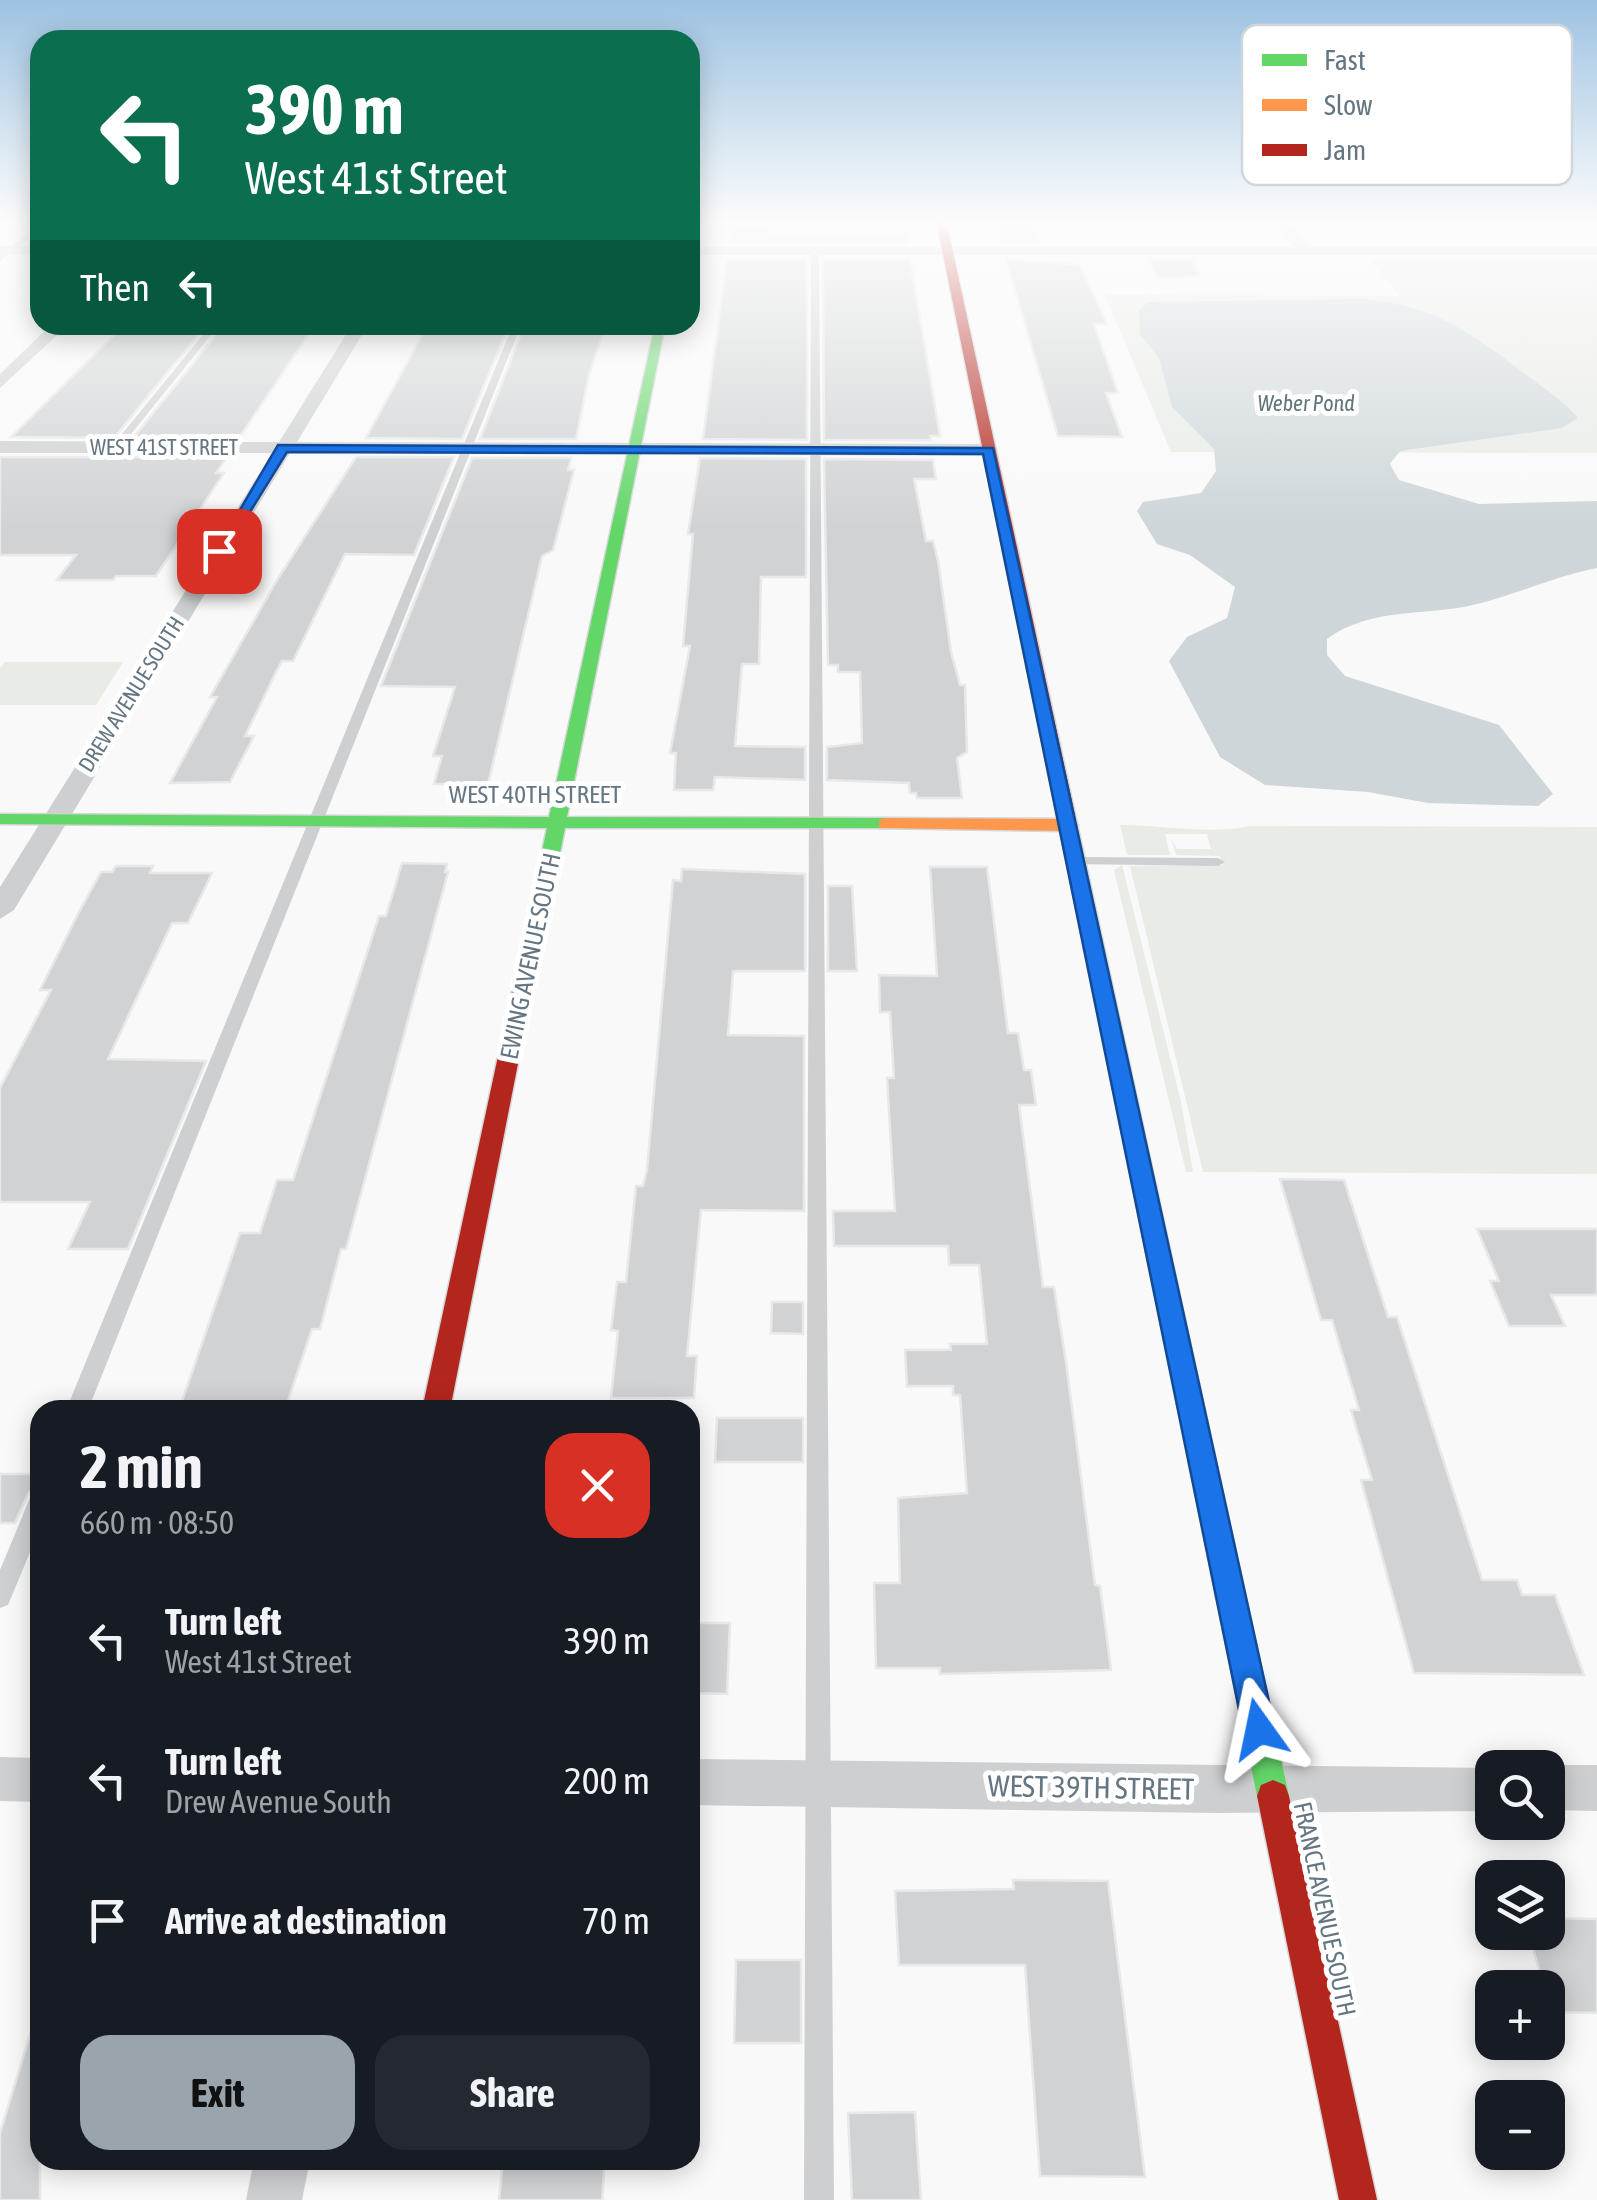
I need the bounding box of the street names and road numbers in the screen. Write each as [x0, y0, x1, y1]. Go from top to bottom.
street label: WEST 41ST STREET [90, 434, 238, 460]
street label: DREW AVENUE SOUTH [73, 612, 189, 776]
street label: WEST 40TH STREET [449, 780, 621, 808]
street label: EWING AVENUE SOUTH [494, 850, 566, 1062]
street label: WEST 39TH STREET [987, 1768, 1195, 1806]
street label: FRANCE AVENUE SOUTH [1289, 1799, 1361, 2019]

